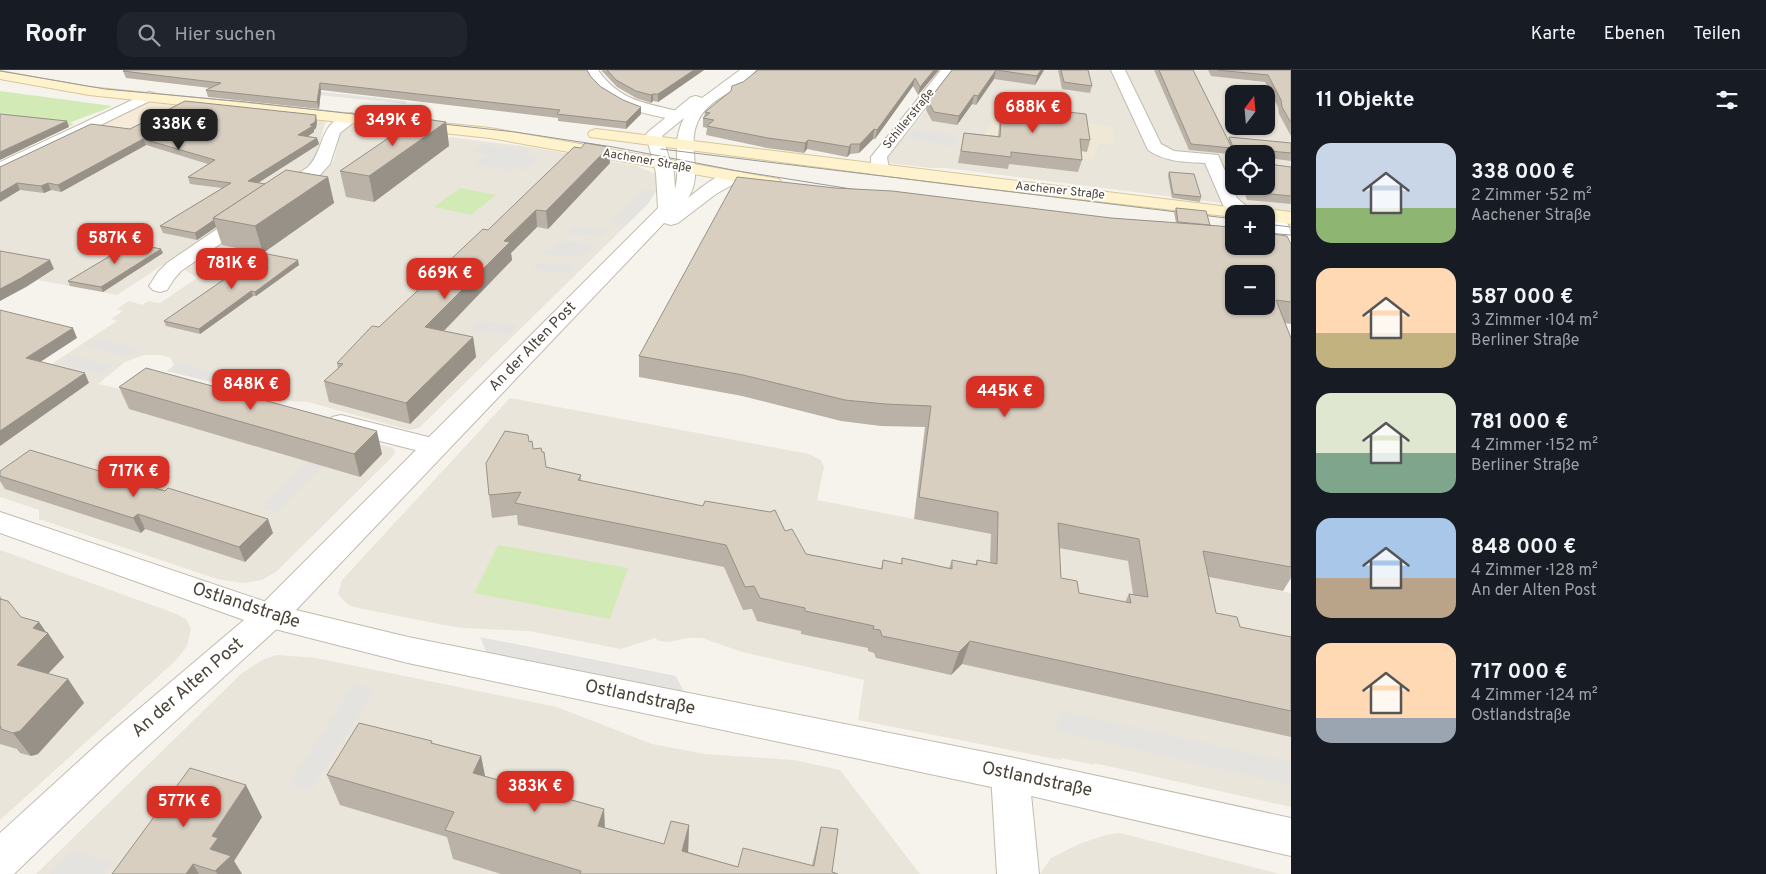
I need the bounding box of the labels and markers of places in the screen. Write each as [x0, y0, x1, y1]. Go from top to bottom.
pin: 688K € [992, 92, 1074, 134]
pin: 349K € [352, 104, 434, 147]
pin: 338K € [138, 108, 220, 151]
pin: 587K € [74, 222, 156, 265]
pin: 781K € [191, 248, 273, 290]
pin: 669K € [404, 258, 486, 300]
pin: 848K € [210, 368, 292, 411]
pin: 445K € [964, 376, 1046, 418]
pin: 717K € [93, 456, 175, 498]
pin: 383K € [494, 770, 576, 813]
pin: 577K € [143, 786, 225, 828]

